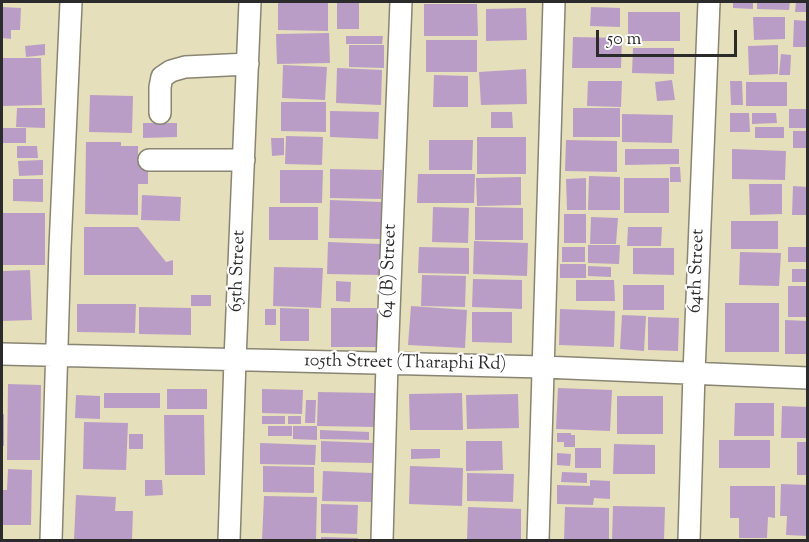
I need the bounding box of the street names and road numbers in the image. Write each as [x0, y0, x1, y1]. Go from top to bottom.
street label: 64 (B) Street [378, 223, 402, 319]
street label: 64th Street [686, 228, 710, 314]
street label: 65th Street [227, 230, 251, 312]
street label: 105th Street (Tharaphi Rd) [304, 351, 506, 377]

